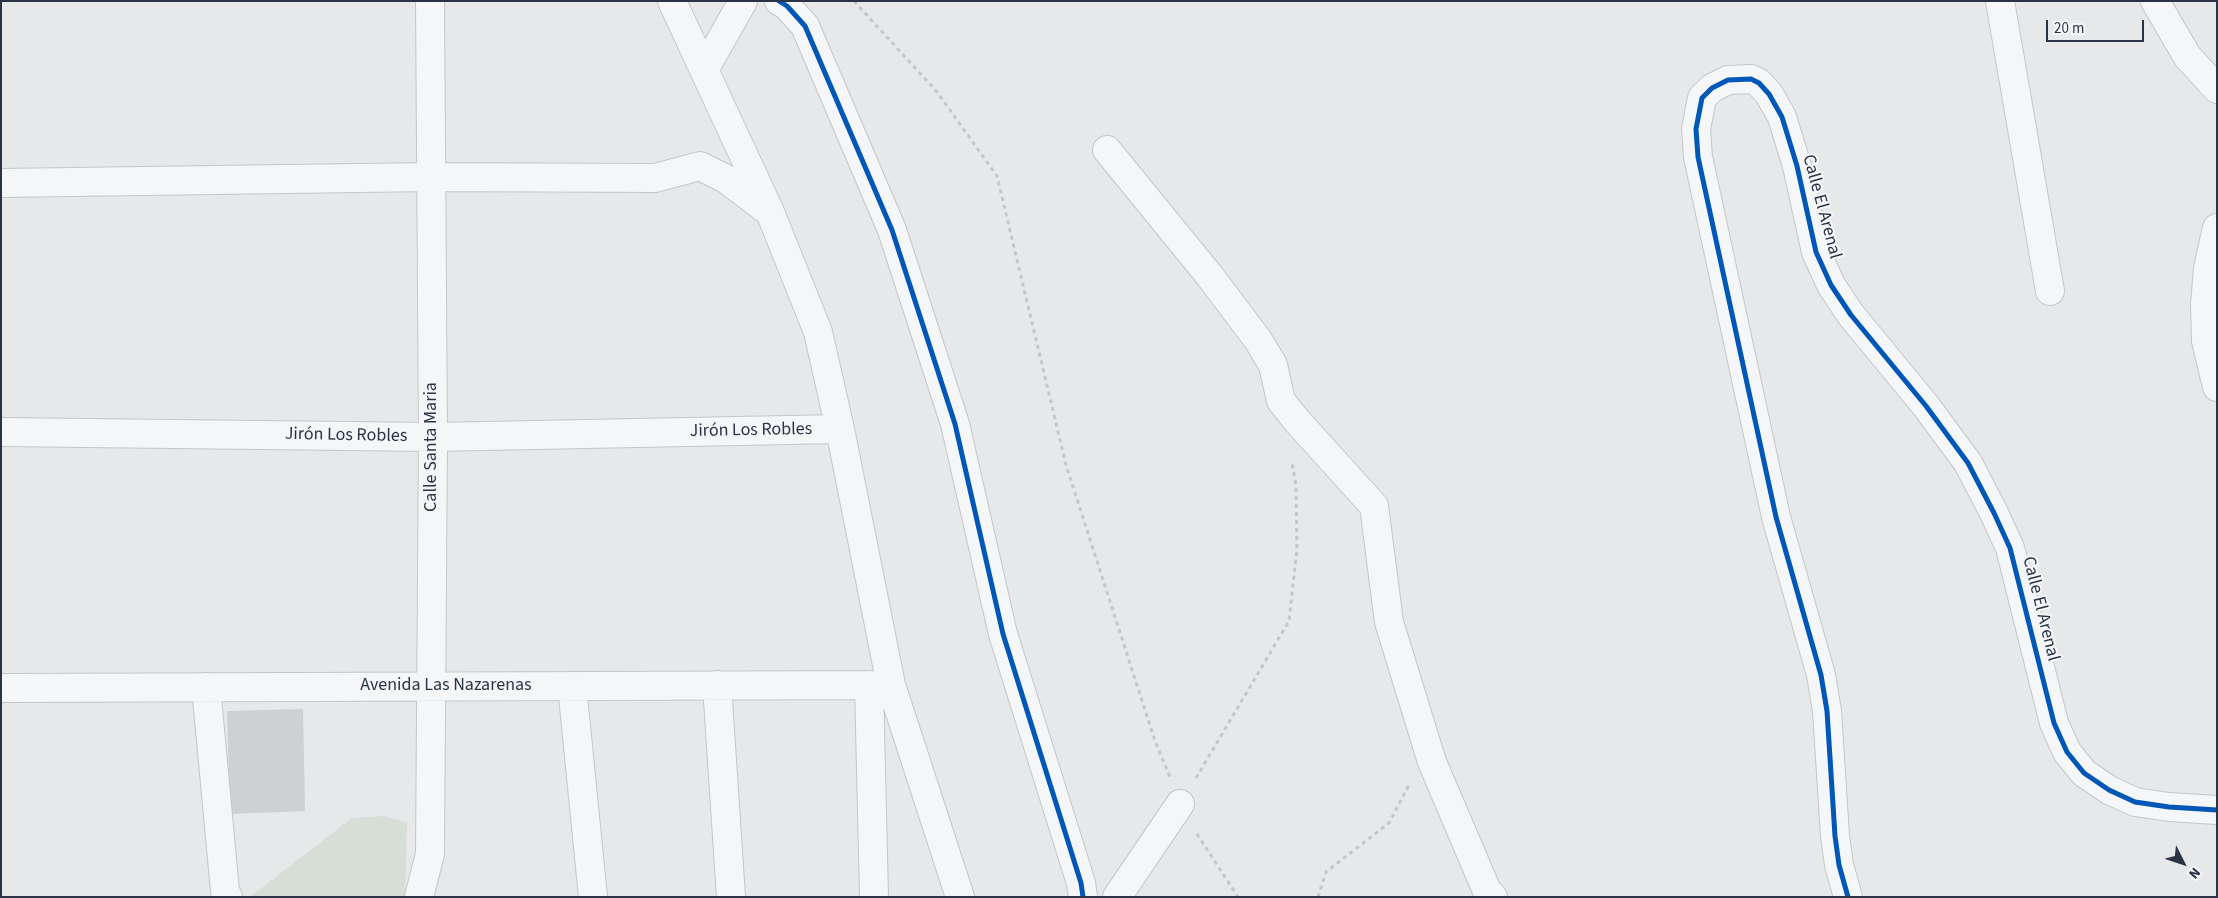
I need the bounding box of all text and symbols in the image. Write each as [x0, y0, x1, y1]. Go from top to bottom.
scale bar [2048, 10, 2146, 42]
text: 20 m [2054, 18, 2084, 39]
street label: Calle El Arenal [1797, 153, 1845, 261]
street label: Calle Santa Maria [421, 382, 443, 512]
street label: Jirón Los Robles [690, 419, 812, 443]
street label: Jirón Los Robles [285, 424, 407, 448]
street label: Calle El Arenal [2017, 554, 2063, 664]
street label: Avenida Las Nazarenas [360, 675, 532, 697]
north arrow [2158, 838, 2208, 888]
text: N [2184, 863, 2205, 883]

